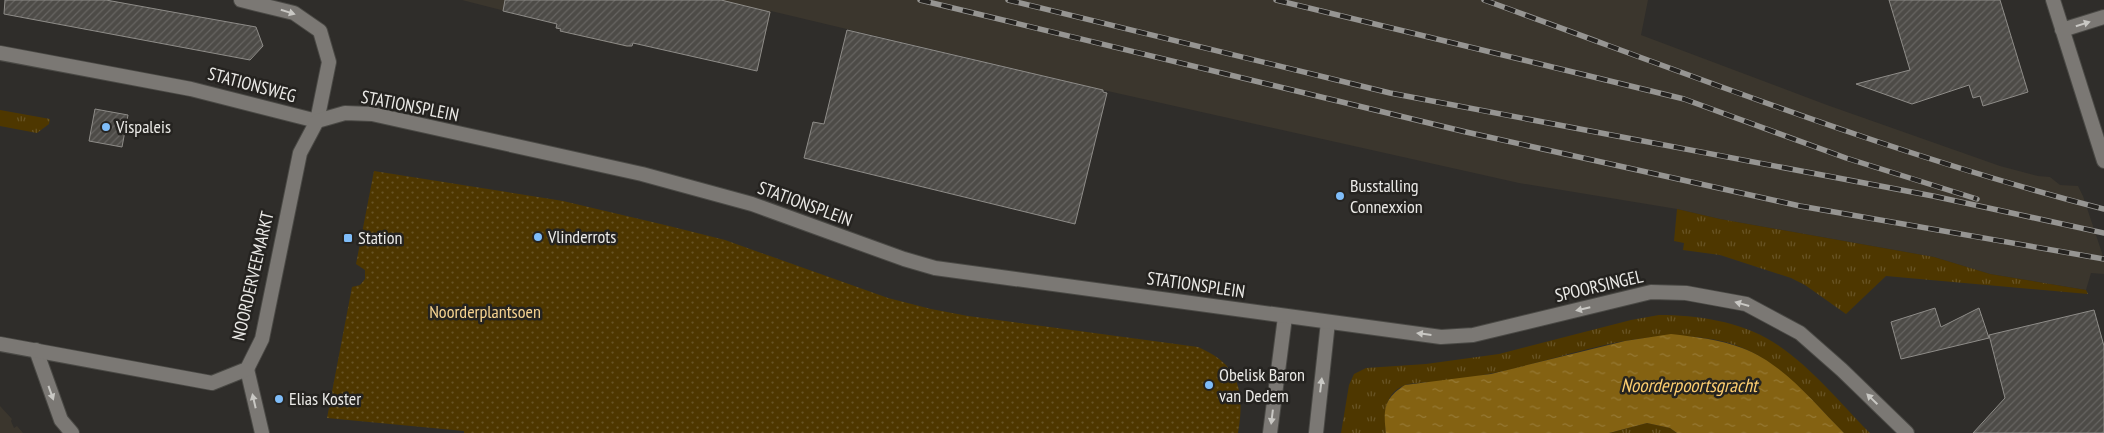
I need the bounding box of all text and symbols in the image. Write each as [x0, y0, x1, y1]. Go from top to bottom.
one-way arrow [281, 8, 296, 16]
one-way arrow [2076, 19, 2091, 27]
street label: STATIONSWEG [205, 62, 299, 107]
street label: STATIONSPLEIN [359, 85, 461, 126]
place label: Vispaleis [115, 115, 171, 138]
marker: Vispaleis [100, 121, 112, 133]
place label: Busstalling Connexxion [1350, 174, 1423, 218]
street label: STATIONSPLEIN [755, 176, 856, 231]
marker: Busstalling Connexxion [1334, 190, 1346, 202]
street label: NOORDERVEEMARKT [226, 209, 279, 343]
place label: Vlinderrots [547, 225, 616, 248]
place label: Station [358, 226, 402, 249]
marker: Vlinderrots [532, 231, 544, 243]
marker: Station [342, 232, 354, 244]
street label: SPOORSINGEL [1553, 264, 1646, 307]
street label: STATIONSPLEIN [1145, 266, 1247, 303]
park label: Noorderplantsoen [429, 300, 541, 323]
one-way arrow [1735, 300, 1750, 308]
one-way arrow [1575, 305, 1590, 313]
one-way arrow [1415, 330, 1431, 338]
place label: Obelisk Baron van Dedem [1219, 363, 1305, 407]
water label: Noorderpoortsgracht [1621, 373, 1760, 397]
one-way arrow [1317, 376, 1325, 392]
marker: Obelisk Baron van Dedem [1203, 379, 1215, 391]
one-way arrow [48, 386, 55, 401]
place label: Elias Koster [289, 387, 361, 410]
marker: Elias Koster [273, 393, 285, 405]
one-way arrow [1866, 393, 1878, 405]
one-way arrow [250, 394, 258, 409]
one-way arrow [1268, 409, 1276, 425]

